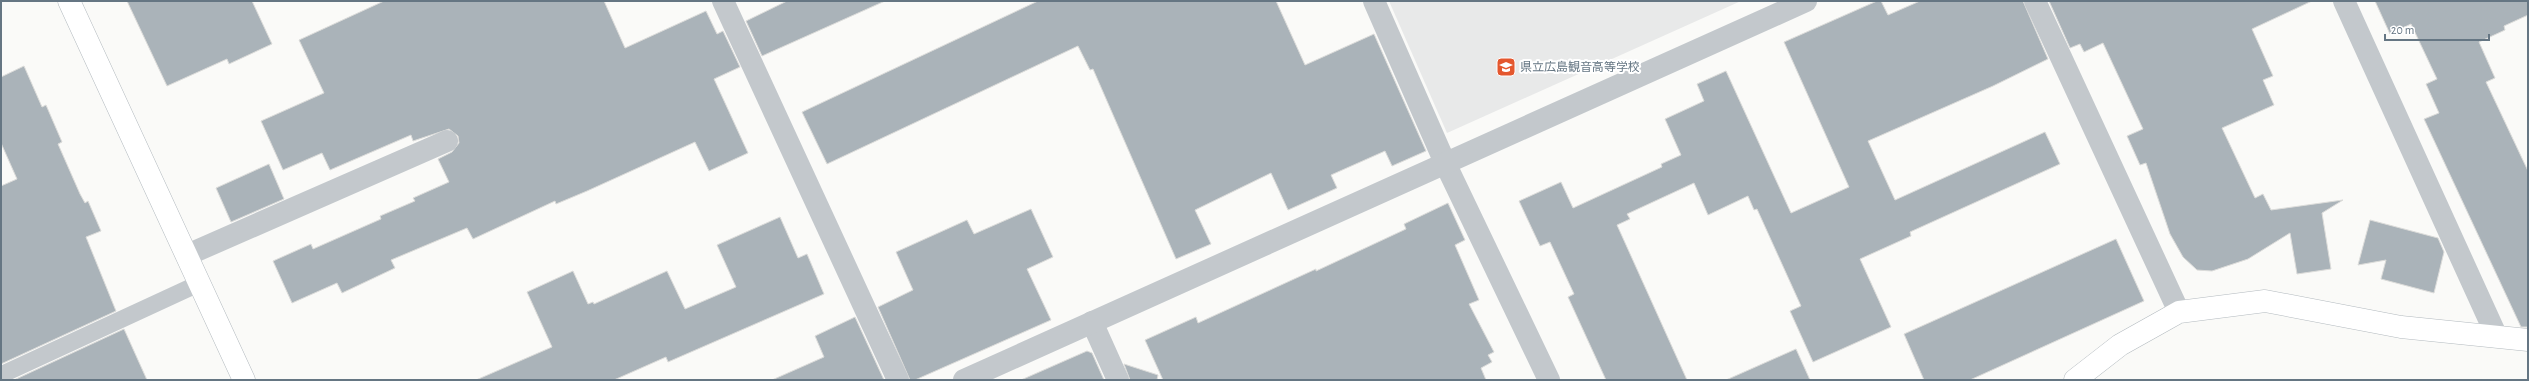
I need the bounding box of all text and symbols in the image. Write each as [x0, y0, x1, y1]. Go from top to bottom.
scale bar [2385, 16, 2489, 42]
text: 20 m [2391, 24, 2414, 36]
school or university icon: 県立広島観音高等学校 [1495, 56, 1517, 78]
place label: 県立広島観音高等学校 [1520, 60, 1640, 73]

